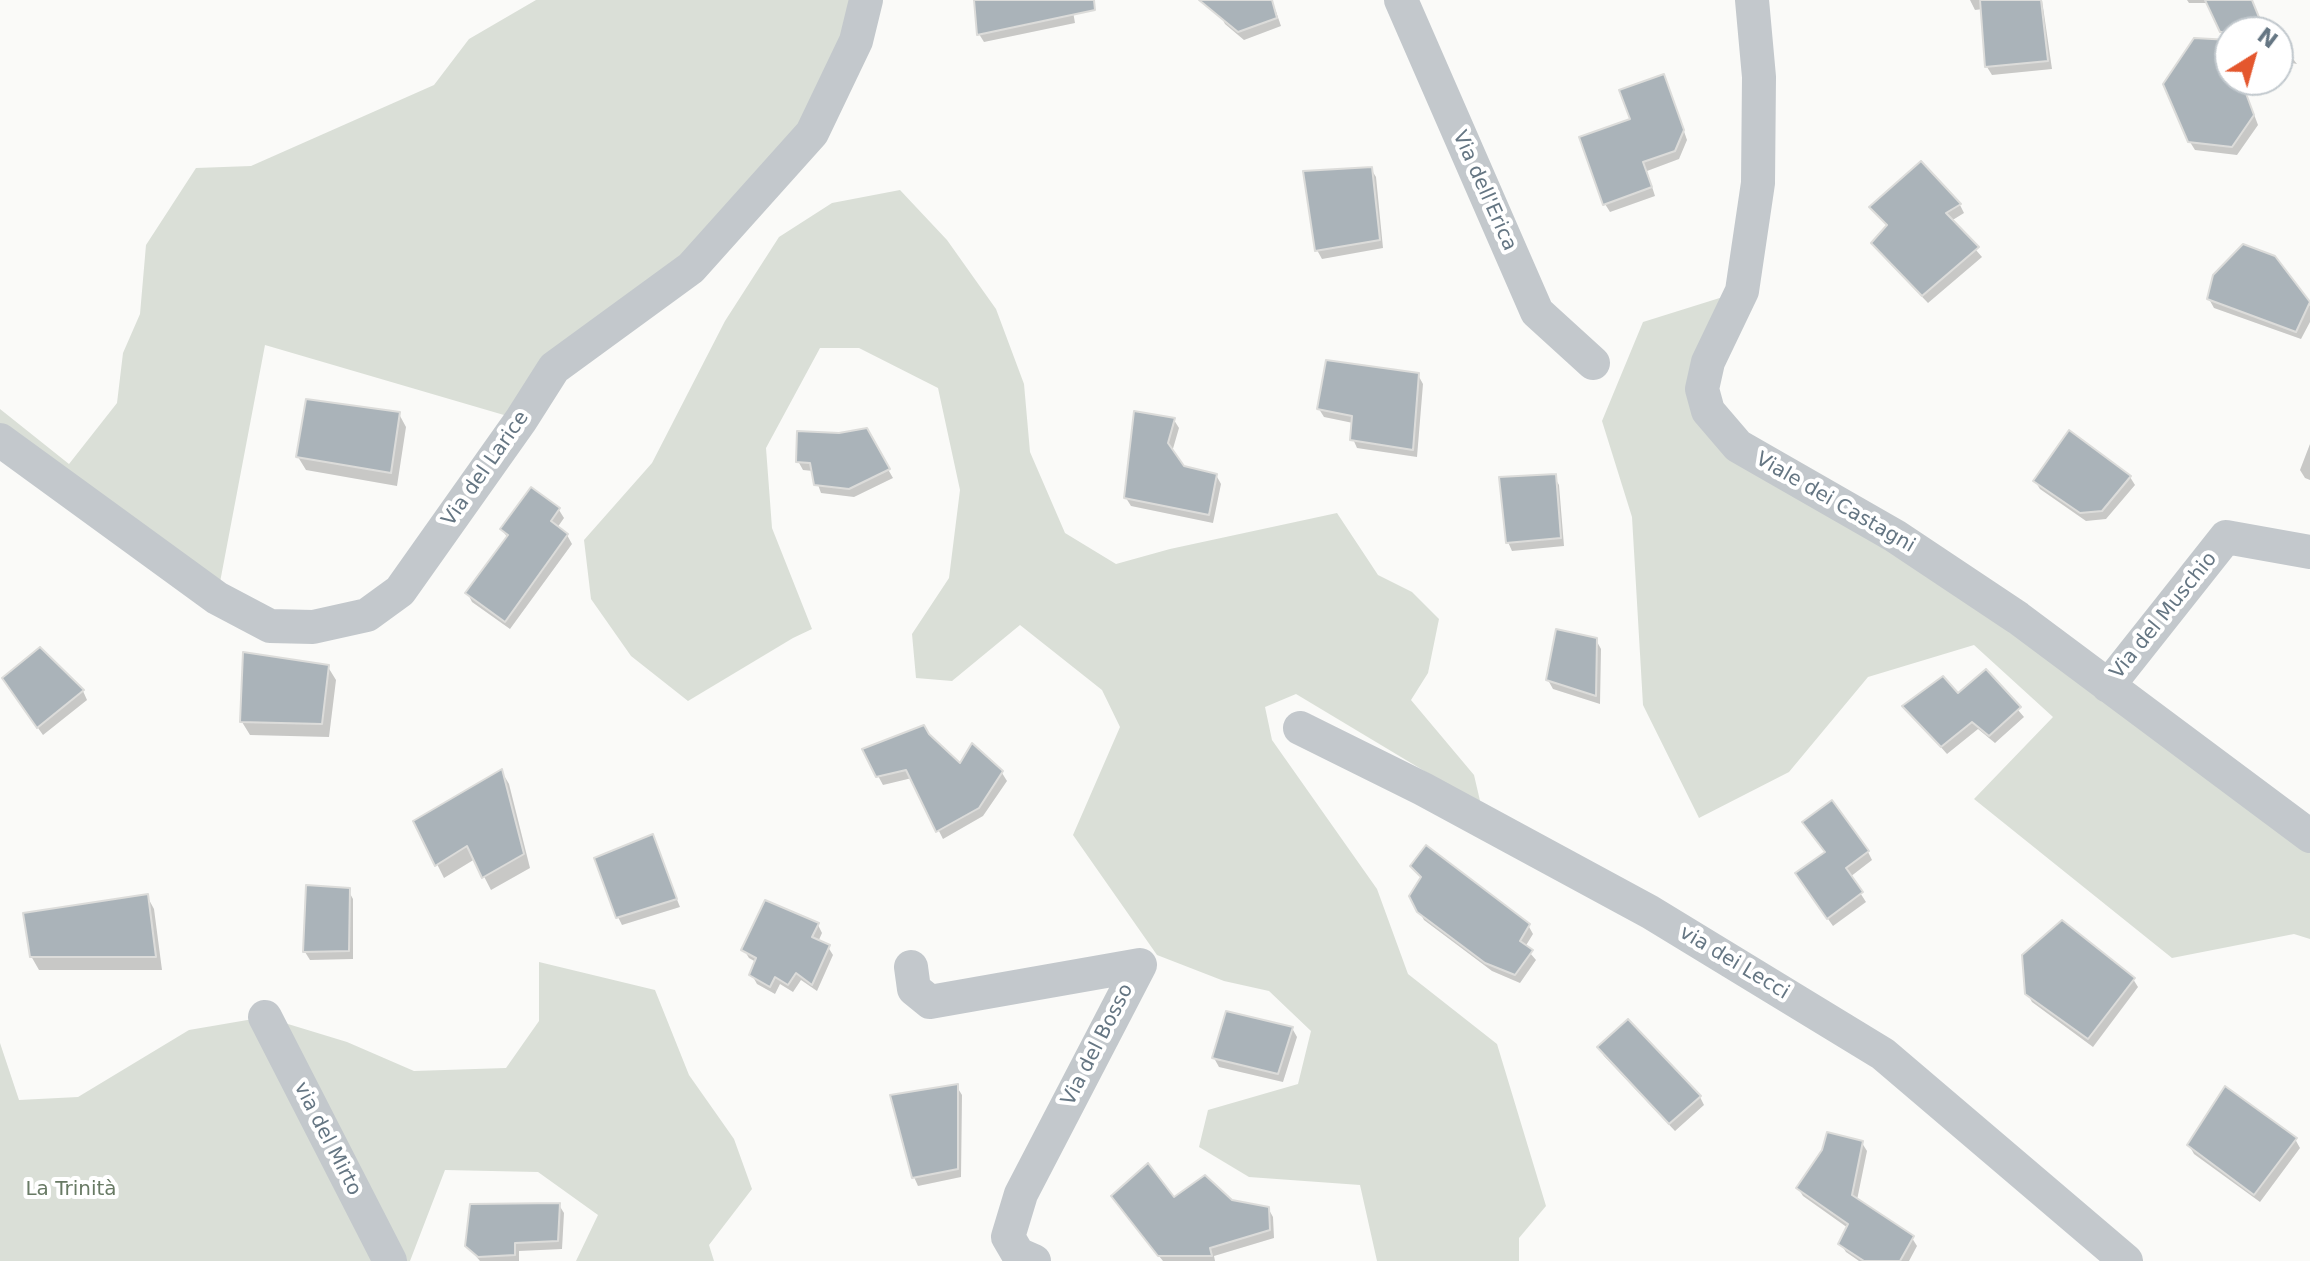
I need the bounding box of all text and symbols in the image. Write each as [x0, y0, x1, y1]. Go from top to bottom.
north arrow [2214, 16, 2294, 96]
text: N [2253, 22, 2282, 54]
street label: Via dell'Erica [1447, 127, 1521, 255]
street label: Via del Larice [438, 407, 534, 531]
street label: Viale dei Castagni [1751, 448, 1919, 558]
street label: Via del Muschio [2106, 548, 2222, 684]
street label: via dei Lecci [1675, 921, 1793, 1005]
street label: Via del Bosso [1057, 980, 1139, 1110]
street label: via del Mirto [288, 1078, 366, 1200]
park label: La Trinità [25, 1178, 117, 1202]

